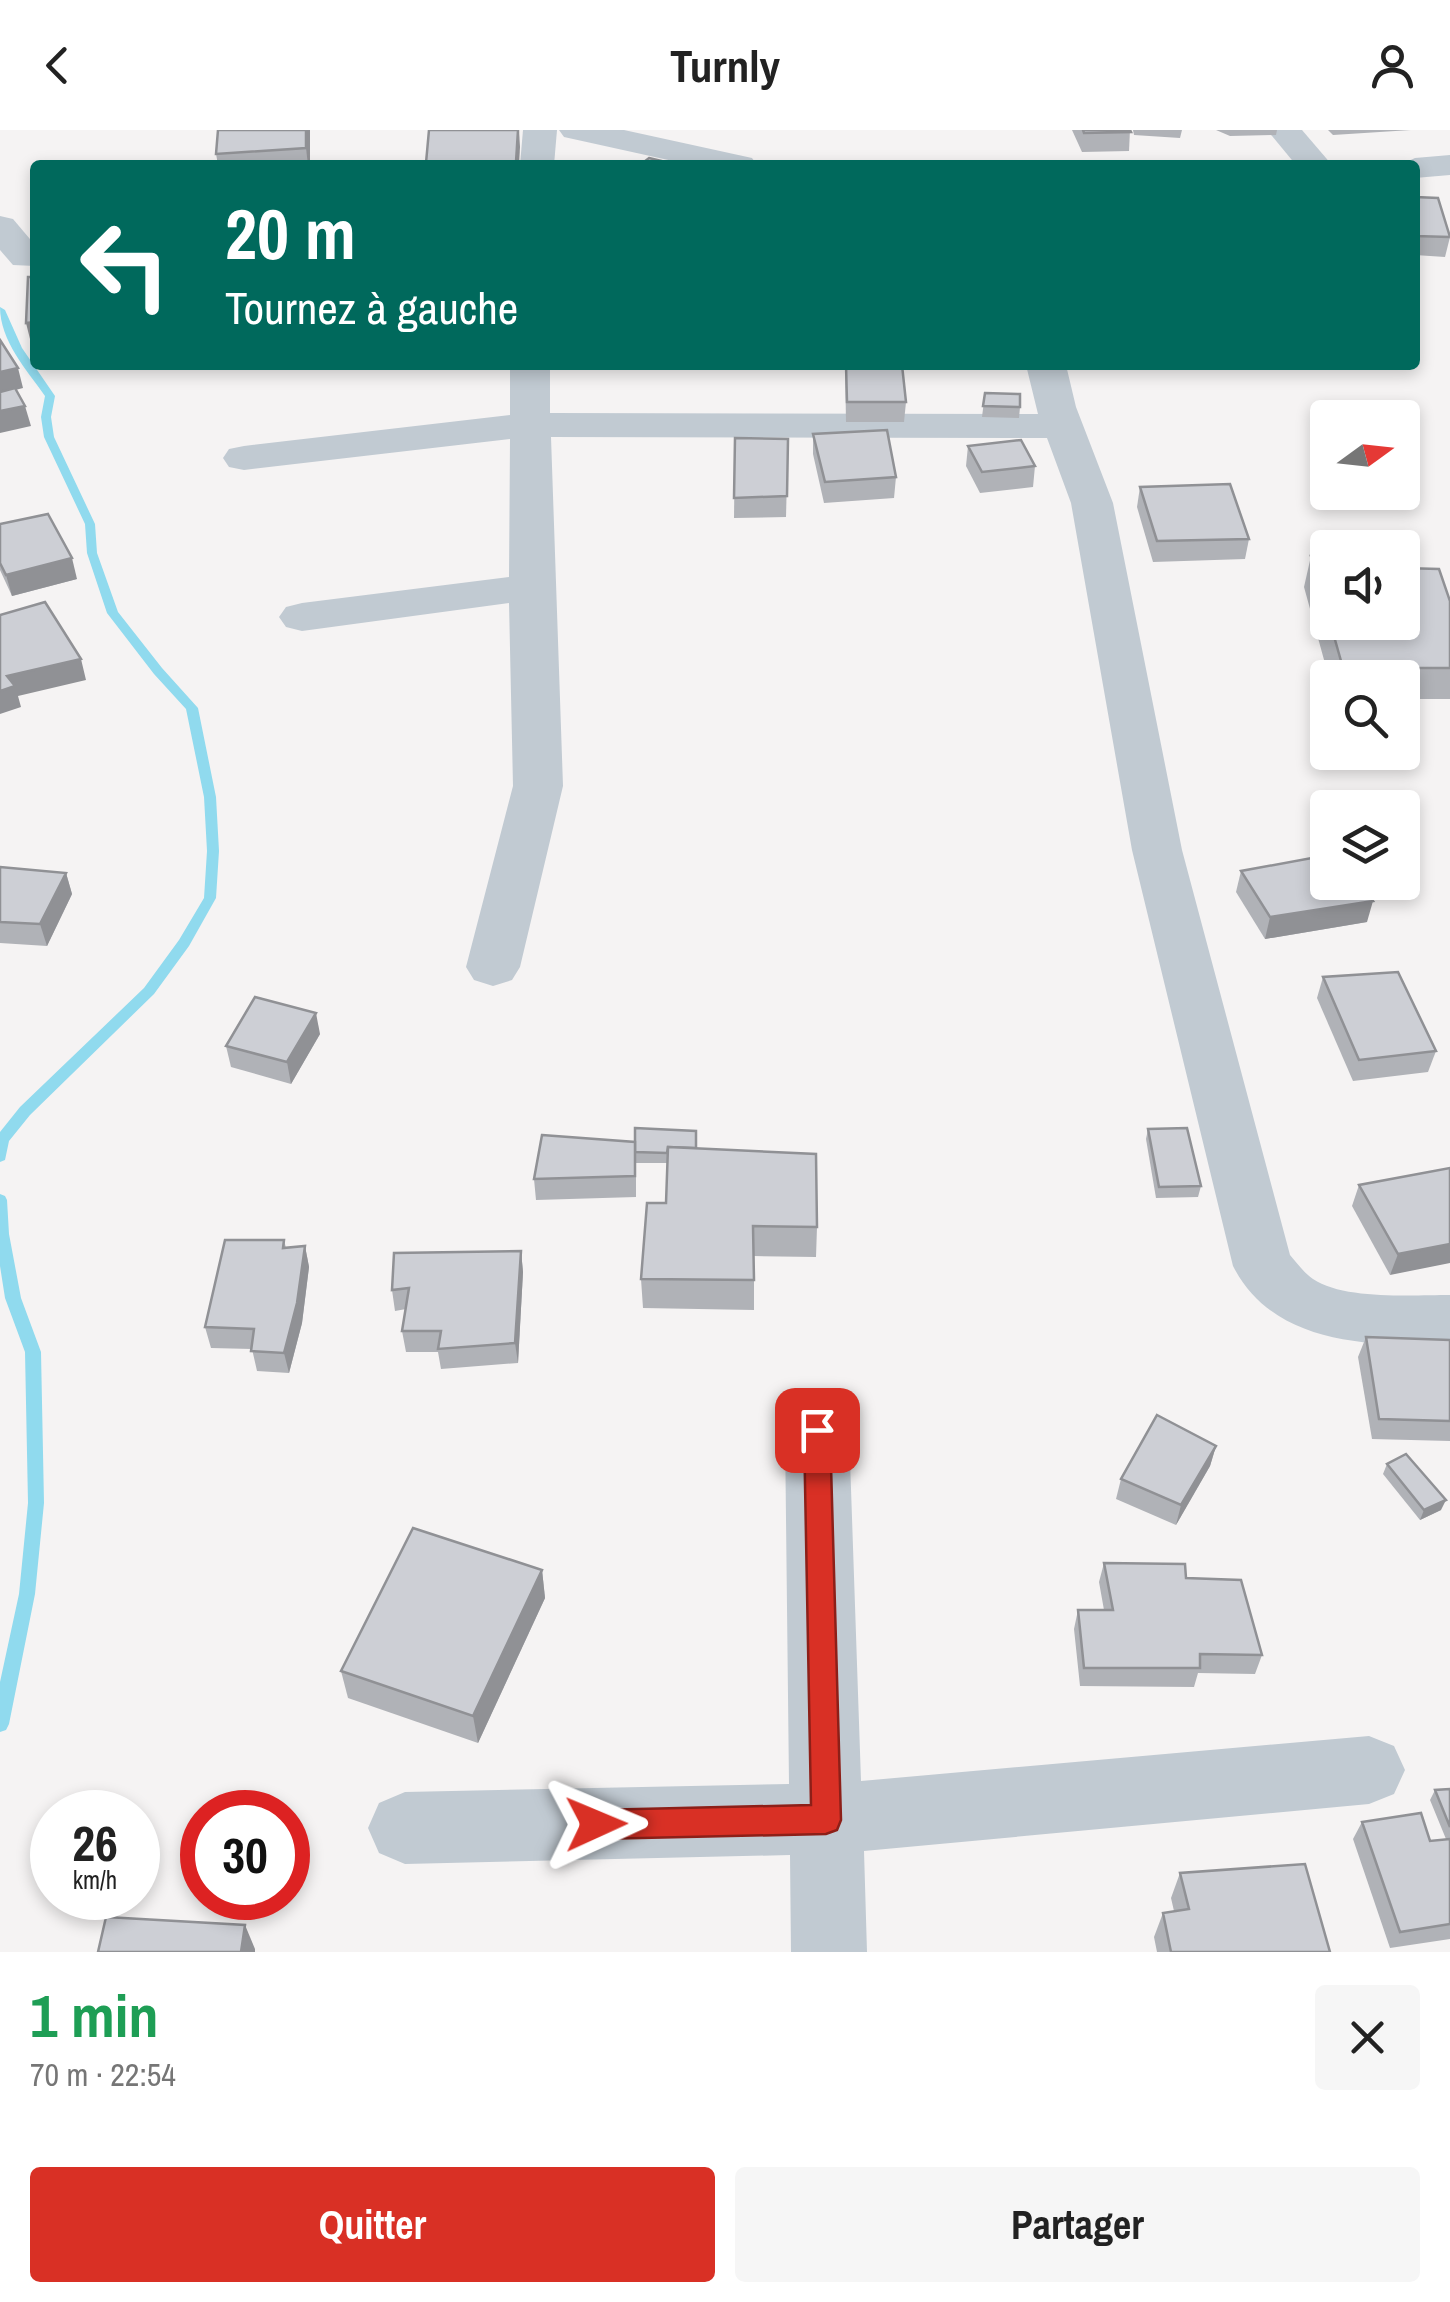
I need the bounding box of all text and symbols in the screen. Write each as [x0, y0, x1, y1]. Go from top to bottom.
text: Turnly [670, 35, 780, 96]
icon: back [30, 38, 85, 93]
icon: person [1365, 38, 1420, 93]
text: 20 m [225, 187, 356, 281]
icon: left [60, 200, 190, 330]
text: Tournez à gauche [225, 277, 518, 338]
north arrow [1310, 400, 1420, 510]
map controls [1310, 400, 1420, 900]
button: sound [1310, 530, 1420, 640]
button: search [1310, 660, 1420, 770]
button: layers [1310, 790, 1420, 900]
pin [775, 1388, 860, 1473]
icon: arrive [790, 1403, 845, 1458]
position arrow [544, 1772, 648, 1876]
speed limit sign: 30 [180, 1790, 310, 1920]
text: 26 [72, 1809, 118, 1877]
text: km/h [73, 1863, 117, 1897]
text: 1 min [30, 1975, 159, 2056]
button: close [1315, 1985, 1420, 2090]
text: 70 m · 22:54 [30, 2053, 176, 2096]
button: Quitter [30, 2167, 715, 2282]
button: Partager [735, 2167, 1420, 2282]

